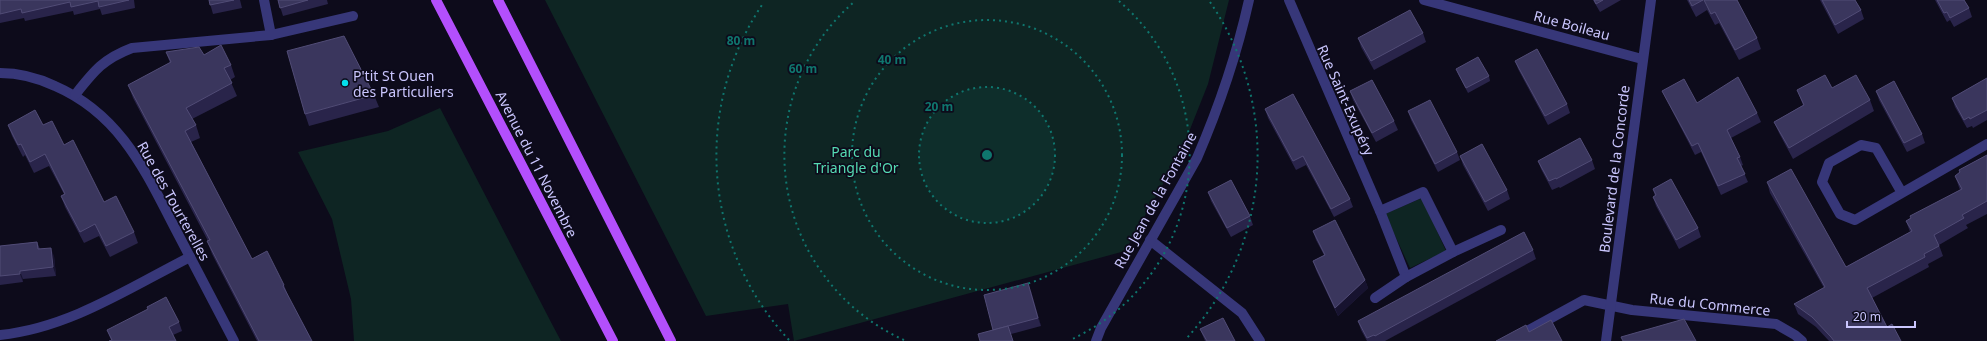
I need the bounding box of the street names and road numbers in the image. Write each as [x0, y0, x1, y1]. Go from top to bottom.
street label: Rue Boileau [1532, 6, 1612, 44]
street label: Rue Saint-Exupéry [1313, 42, 1379, 159]
street label: Boulevard de la Concorde [1594, 84, 1634, 254]
street label: Avenue du 11 Novembre [492, 87, 582, 241]
street label: Rue Jean de la Fontaine [1109, 128, 1201, 272]
street label: Rue des Tourterelles [133, 138, 215, 264]
street label: Rue du Commerce [1649, 288, 1771, 320]

